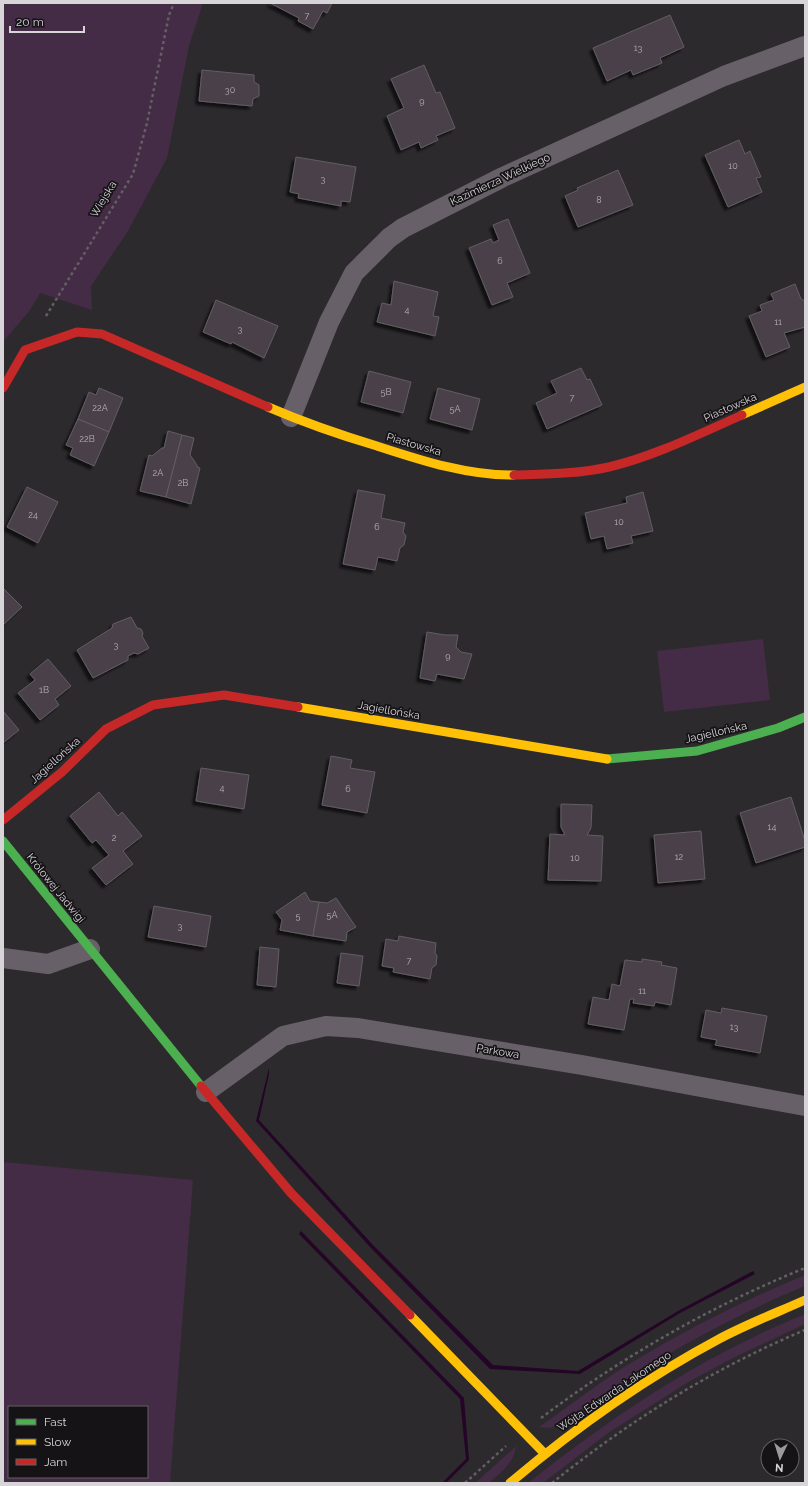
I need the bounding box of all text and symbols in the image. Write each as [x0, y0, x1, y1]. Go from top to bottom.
scale bar [10, 8, 84, 34]
house number: 7 [305, 11, 310, 21]
text: 20 m [16, 15, 44, 29]
house number: 13 [634, 43, 643, 53]
house number: 30 [225, 85, 236, 95]
house number: 9 [419, 96, 425, 106]
street label: Kazimierza Wielkiego [448, 150, 553, 208]
house number: 10 [728, 161, 738, 171]
house number: 3 [321, 174, 326, 184]
street label: Wiejska [88, 179, 119, 220]
house number: 8 [596, 195, 602, 205]
house number: 6 [497, 256, 503, 266]
house number: 4 [405, 305, 410, 315]
house number: 11 [774, 317, 782, 327]
house number: 3 [238, 324, 243, 334]
house number: 5B [381, 387, 391, 397]
street label: Piastowska [702, 390, 759, 425]
house number: 7 [570, 393, 575, 403]
house number: 22A [92, 403, 108, 413]
house number: 5A [450, 404, 461, 414]
street label: Piastowska [385, 430, 443, 459]
house number: 22B [79, 434, 95, 444]
house number: 2A [153, 468, 163, 478]
house number: 2B [178, 478, 188, 488]
house number: 24 [28, 510, 38, 520]
house number: 10 [614, 517, 624, 527]
house number: 6 [374, 522, 380, 532]
house number: 3 [114, 640, 119, 650]
house number: 9 [445, 651, 451, 661]
house number: 1B [39, 685, 49, 695]
street label: Jagiellońska [357, 699, 421, 722]
street label: Jagiellońska [684, 719, 748, 746]
street label: Jagiellońska [28, 734, 83, 786]
house number: 4 [220, 783, 225, 793]
house number: 6 [345, 784, 351, 794]
house number: 14 [768, 822, 776, 832]
house number: 2 [112, 833, 117, 843]
street label: Królowej Jadwigi [24, 851, 88, 926]
house number: 12 [675, 852, 684, 862]
house number: 10 [570, 853, 580, 863]
house number: 5A [327, 910, 338, 920]
house number: 5 [296, 911, 301, 921]
house number: 3 [178, 921, 183, 931]
house number: 7 [407, 956, 412, 966]
house number: 11 [638, 986, 646, 996]
house number: 13 [730, 1022, 739, 1032]
street label: Parkowa [476, 1042, 520, 1061]
street label: Wójta Edwarda Łakomego [555, 1348, 674, 1434]
legend [8, 1406, 148, 1478]
text: Fast [44, 1415, 67, 1429]
text: Slow [44, 1435, 71, 1449]
north arrow [760, 1438, 800, 1478]
text: Jam [44, 1455, 67, 1469]
text: N [775, 1461, 784, 1474]

